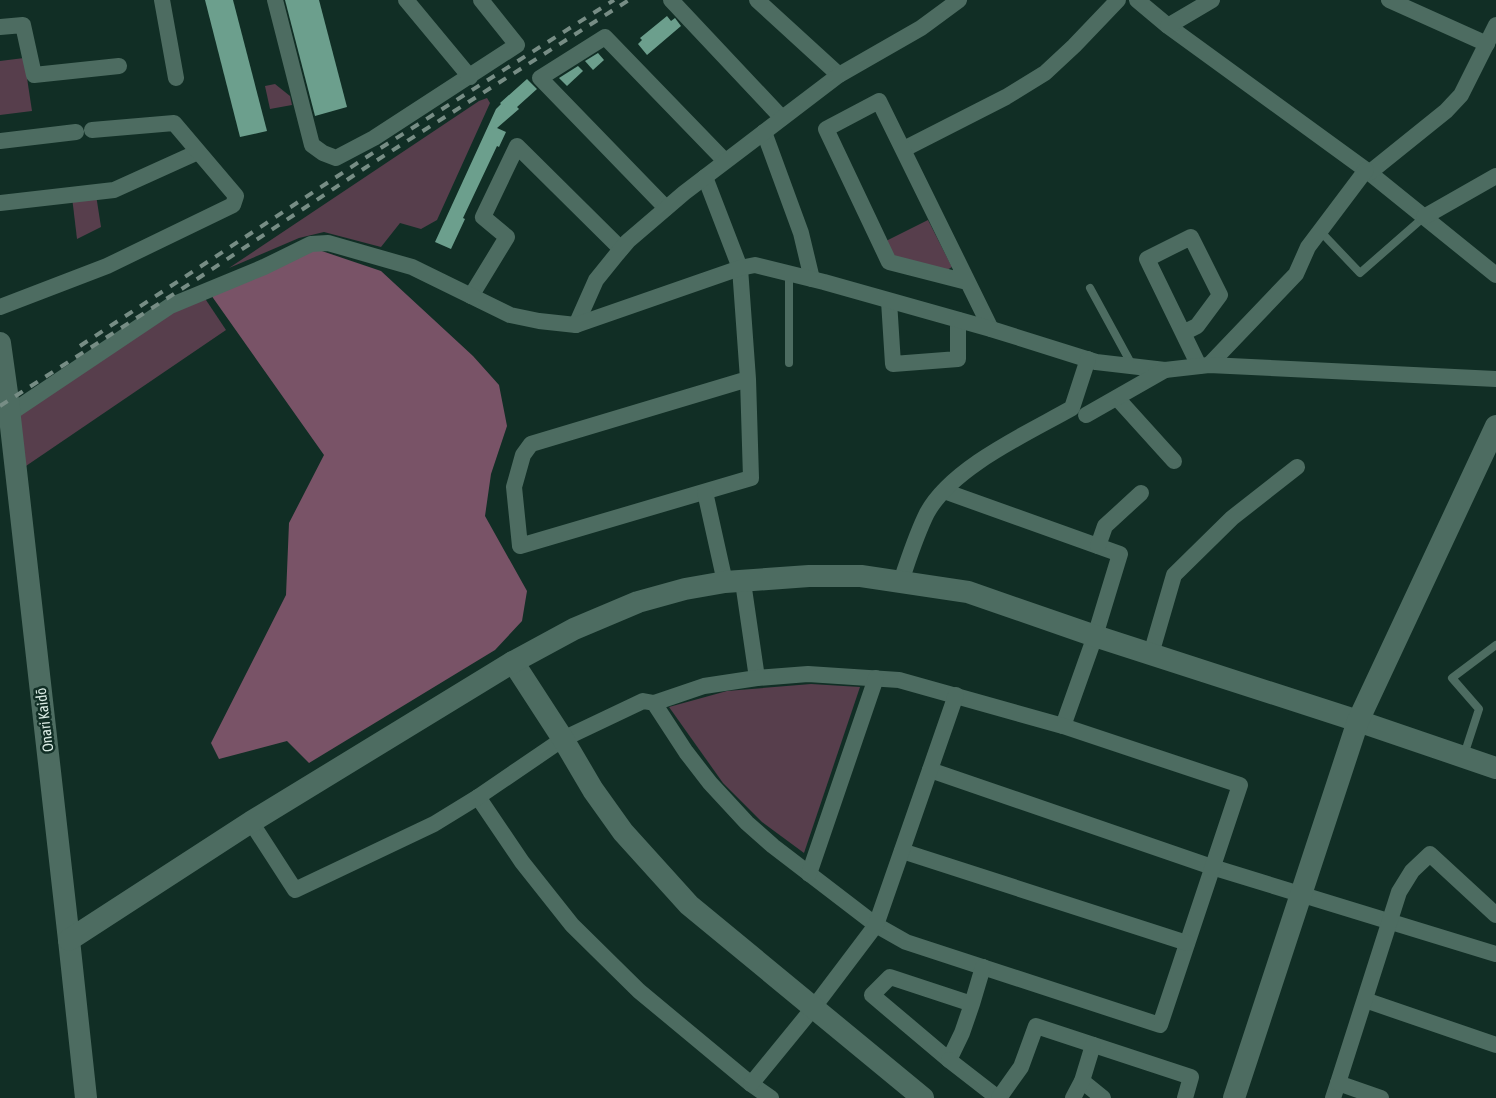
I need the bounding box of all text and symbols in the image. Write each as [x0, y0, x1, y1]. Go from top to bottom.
street label: Onari Kaidō [32, 687, 56, 753]

